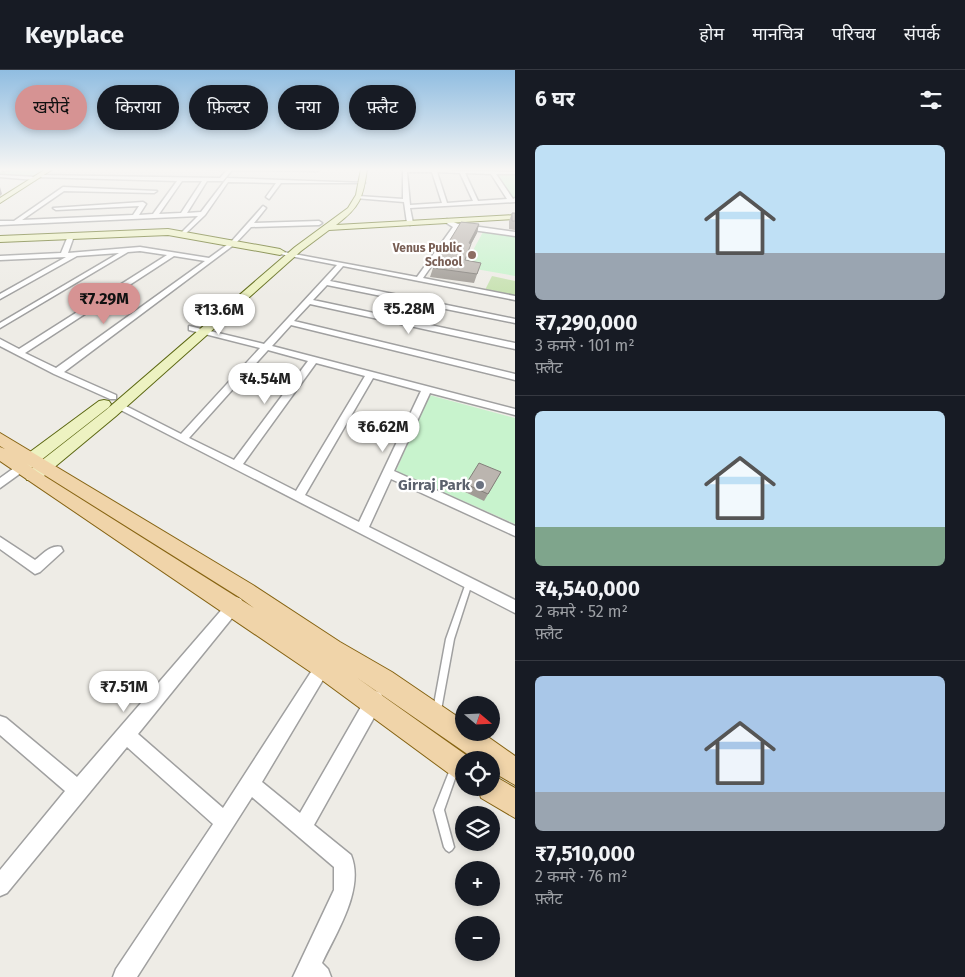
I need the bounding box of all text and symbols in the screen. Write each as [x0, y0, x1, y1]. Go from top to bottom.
text: Keyplace [25, 21, 124, 49]
text: होम [699, 23, 724, 45]
text: मानचित्र [752, 23, 804, 45]
text: परिचय [832, 23, 876, 45]
text: संपर्क [904, 23, 940, 45]
chip: खरीदें [15, 85, 87, 130]
chip: किराया [97, 85, 179, 130]
chip: फ़िल्टर [189, 85, 268, 130]
chip: नया [278, 85, 339, 130]
chip: फ़्लैट [349, 85, 416, 130]
text: 6 घर [535, 86, 575, 112]
icon: filters [917, 86, 945, 114]
icon: home [695, 178, 785, 268]
place label: Venus Public School [392, 241, 462, 269]
marker: Venus Public School [466, 249, 478, 261]
pin: ₹7.29M [63, 282, 145, 325]
text: ₹7.29M [79, 289, 129, 308]
pin: ₹5.28M [368, 292, 450, 335]
pin: ₹13.6M [178, 294, 260, 336]
text: ₹5.28M [383, 299, 435, 318]
text: ₹13.6M [194, 300, 244, 319]
text: ₹7,290,000 [535, 310, 638, 336]
text: 3 कमरे · 101 m² [535, 336, 635, 355]
text: फ़्लैट [535, 358, 563, 377]
pin: ₹4.54M [224, 362, 306, 405]
text: ₹4.54M [239, 369, 291, 388]
pin: ₹6.62M [342, 410, 424, 453]
text: ₹6.62M [357, 417, 409, 436]
icon: home [695, 443, 785, 533]
place label: Girraj Park [398, 476, 471, 494]
marker: Girraj Park [474, 479, 486, 491]
text: ₹4,540,000 [535, 576, 640, 602]
text: 2 कमरे · 52 m² [535, 602, 628, 621]
text: फ़्लैट [535, 624, 563, 643]
pin: ₹7.51M [83, 670, 165, 713]
text: ₹7.51M [100, 677, 148, 696]
north arrow [455, 696, 500, 741]
map controls [455, 696, 500, 961]
icon: home [695, 708, 785, 798]
button: locate [455, 751, 500, 796]
button: layers [455, 806, 500, 851]
text: ₹7,510,000 [535, 841, 635, 867]
button: + [455, 861, 500, 906]
text: 2 कमरे · 76 m² [535, 867, 627, 886]
text: फ़्लैट [535, 889, 563, 908]
button: − [455, 916, 500, 961]

